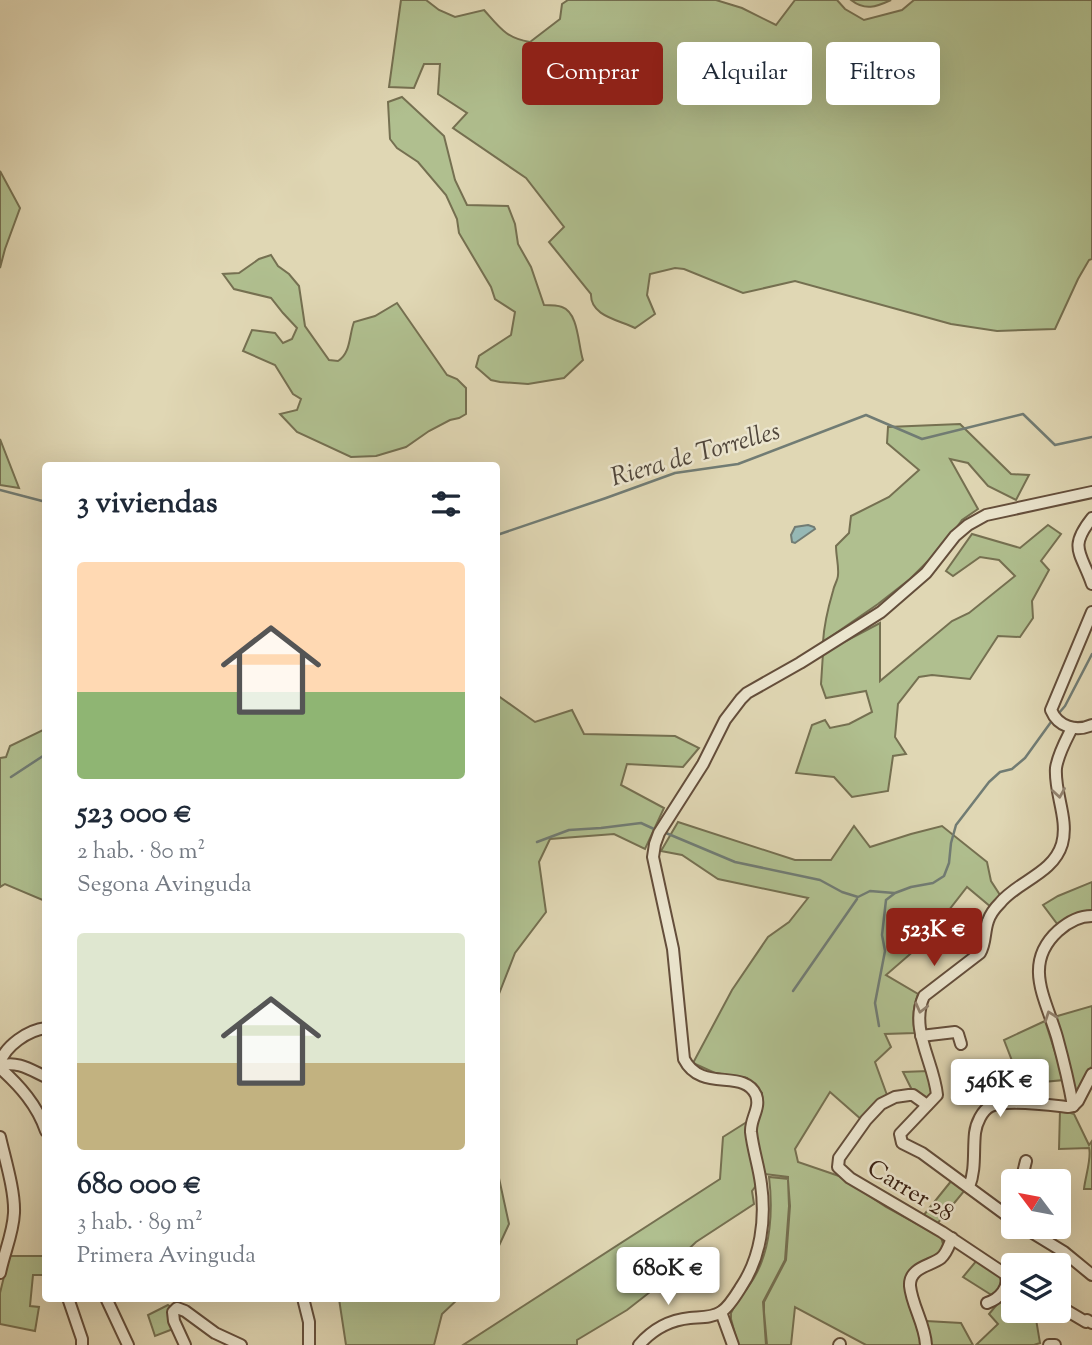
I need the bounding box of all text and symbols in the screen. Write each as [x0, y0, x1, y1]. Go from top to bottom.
chip: Comprar [522, 42, 663, 105]
chip: Alquilar [677, 42, 812, 105]
chip: Filtros [826, 42, 940, 105]
water label: Riera de Torrelles [607, 414, 785, 497]
text: 3 viviendas [77, 483, 218, 526]
icon: filters [427, 485, 465, 523]
icon: home [208, 607, 334, 733]
one-way arrow [1051, 787, 1066, 799]
text: 523 000 € [77, 793, 192, 836]
text: 2 hab. · 80 m² [77, 836, 205, 869]
text: Segona Avinguda [77, 869, 252, 902]
pin: 523K € [877, 908, 991, 968]
text: 523K € [902, 914, 966, 947]
icon: home [208, 978, 334, 1104]
one-way arrow [915, 1002, 929, 1014]
one-way arrow [1044, 1011, 1058, 1023]
pin: 546K € [943, 1060, 1057, 1119]
text: 546K € [967, 1065, 1033, 1098]
street label: Carrer 28 [860, 1152, 960, 1231]
text: 680 000 € [77, 1164, 202, 1207]
north arrow [1001, 1169, 1071, 1239]
map controls [1001, 1169, 1071, 1323]
text: 3 hab. · 89 m² [77, 1207, 203, 1240]
text: Primera Avinguda [77, 1240, 256, 1273]
pin: 680K € [611, 1248, 725, 1307]
text: 680K € [633, 1253, 703, 1286]
button: layers [1001, 1253, 1071, 1323]

